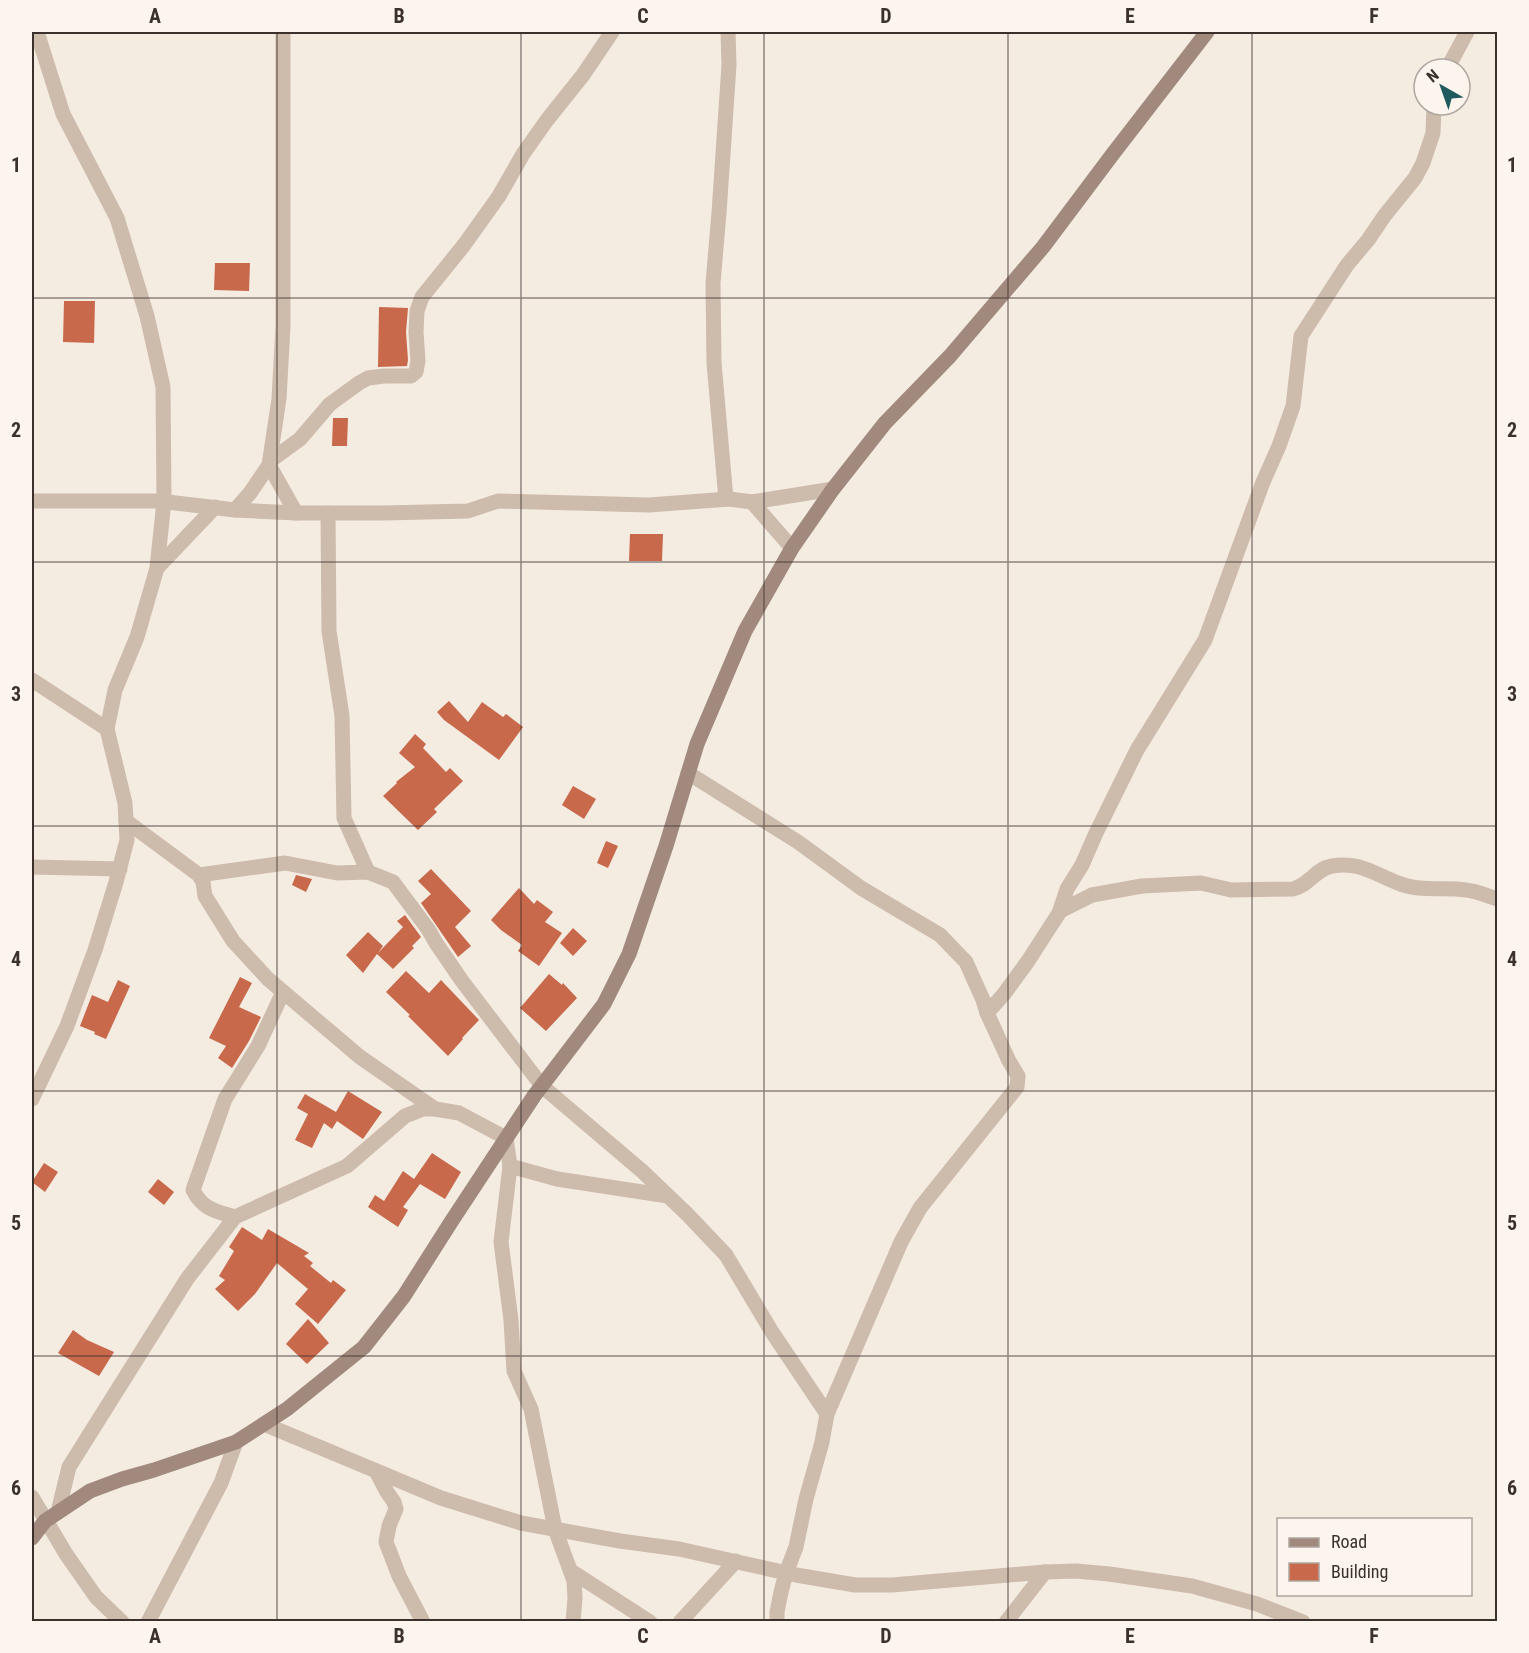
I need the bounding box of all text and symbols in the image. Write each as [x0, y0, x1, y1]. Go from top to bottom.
text: A [149, 4, 161, 28]
text: B [393, 4, 405, 28]
text: C [637, 4, 649, 28]
text: D [880, 4, 892, 28]
text: E [1125, 4, 1135, 28]
text: F [1369, 4, 1379, 28]
north arrow [1412, 57, 1472, 117]
text: N [1423, 65, 1443, 86]
text: 1 [11, 153, 21, 177]
text: 1 [1507, 153, 1517, 177]
text: 2 [11, 418, 21, 442]
text: 2 [1507, 418, 1517, 442]
text: 3 [11, 682, 21, 706]
text: 3 [1507, 682, 1517, 706]
text: 4 [11, 947, 21, 971]
text: 4 [1507, 947, 1517, 971]
text: 5 [11, 1211, 21, 1235]
text: 5 [1507, 1211, 1517, 1235]
text: 6 [11, 1476, 21, 1500]
text: 6 [1507, 1476, 1517, 1500]
legend [1277, 1518, 1472, 1596]
text: Road [1331, 1531, 1367, 1552]
text: Building [1331, 1561, 1388, 1582]
text: A [149, 1624, 161, 1648]
text: B [393, 1624, 405, 1648]
text: C [637, 1624, 649, 1648]
text: D [880, 1624, 892, 1648]
text: E [1125, 1624, 1135, 1648]
text: F [1369, 1624, 1379, 1648]

